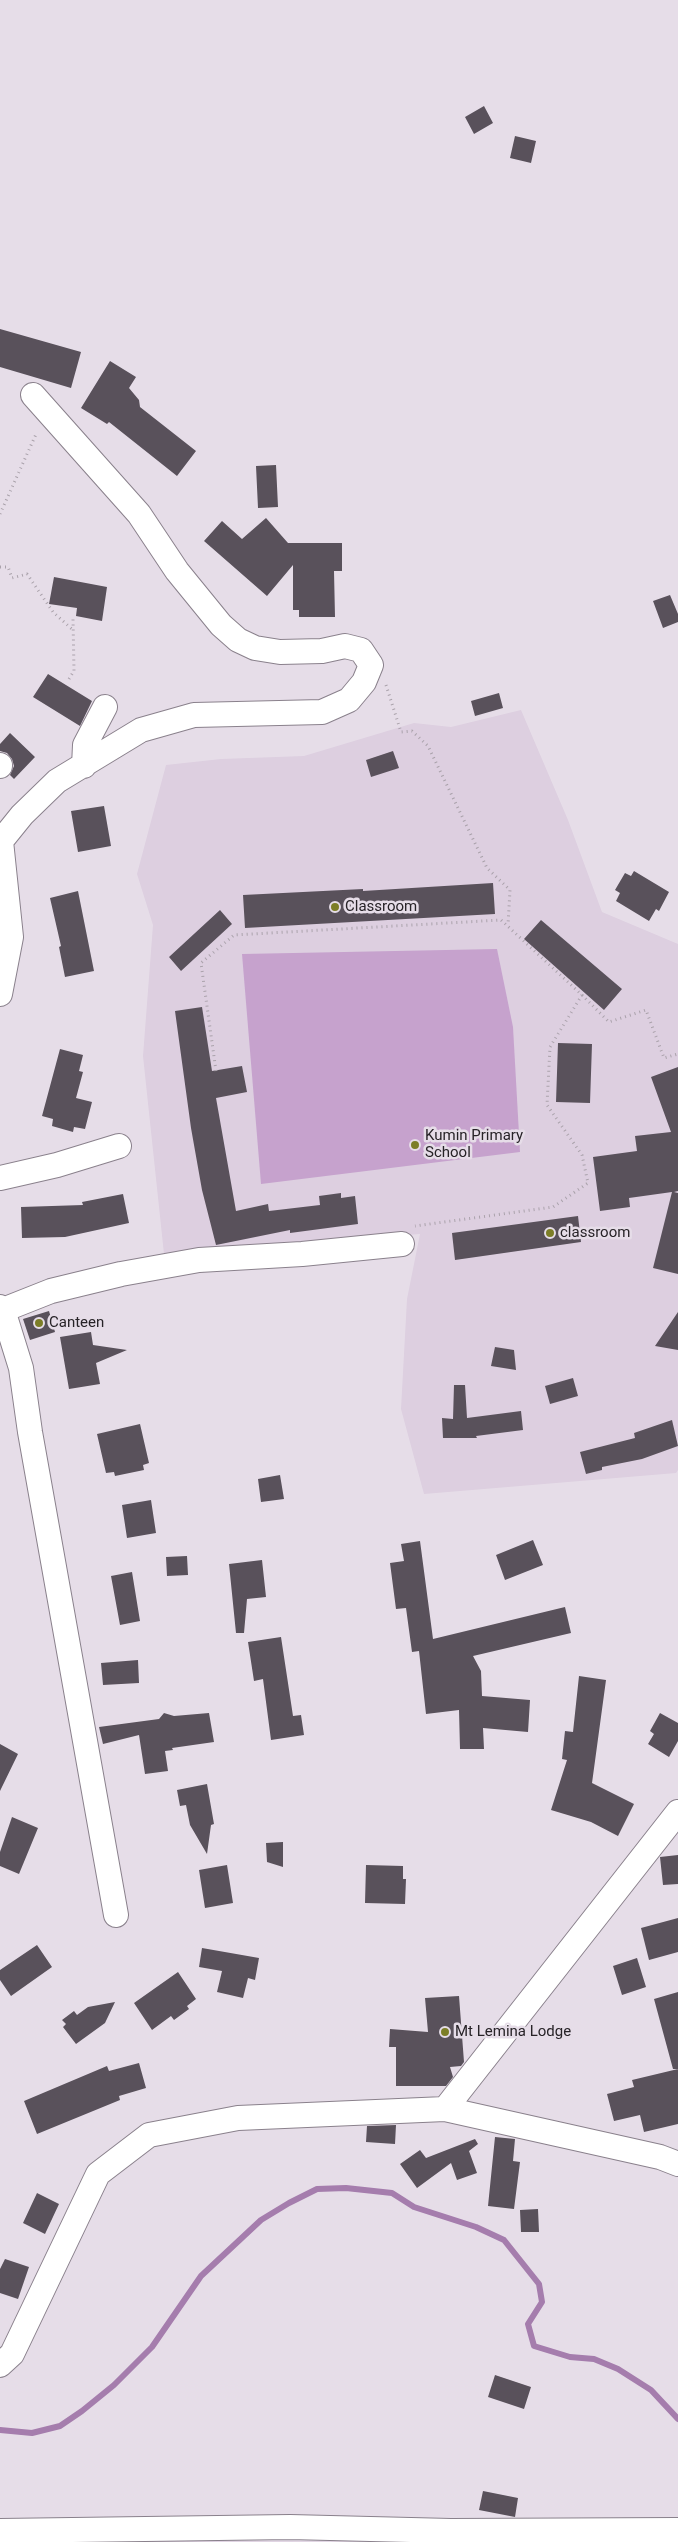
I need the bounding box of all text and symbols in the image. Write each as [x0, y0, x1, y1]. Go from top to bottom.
place label: Classroom [345, 898, 417, 916]
marker: Classroom [329, 901, 341, 913]
place label: Kumin Primary School [425, 1127, 523, 1162]
marker: Kumin Primary School [409, 1139, 421, 1151]
place label: classroom [560, 1224, 630, 1242]
marker: classroom [544, 1227, 556, 1239]
place label: Canteen [49, 1314, 104, 1332]
marker: Canteen [33, 1317, 45, 1329]
place label: Mt Lemina Lodge [455, 2023, 571, 2041]
marker: Mt Lemina Lodge [439, 2026, 451, 2038]

